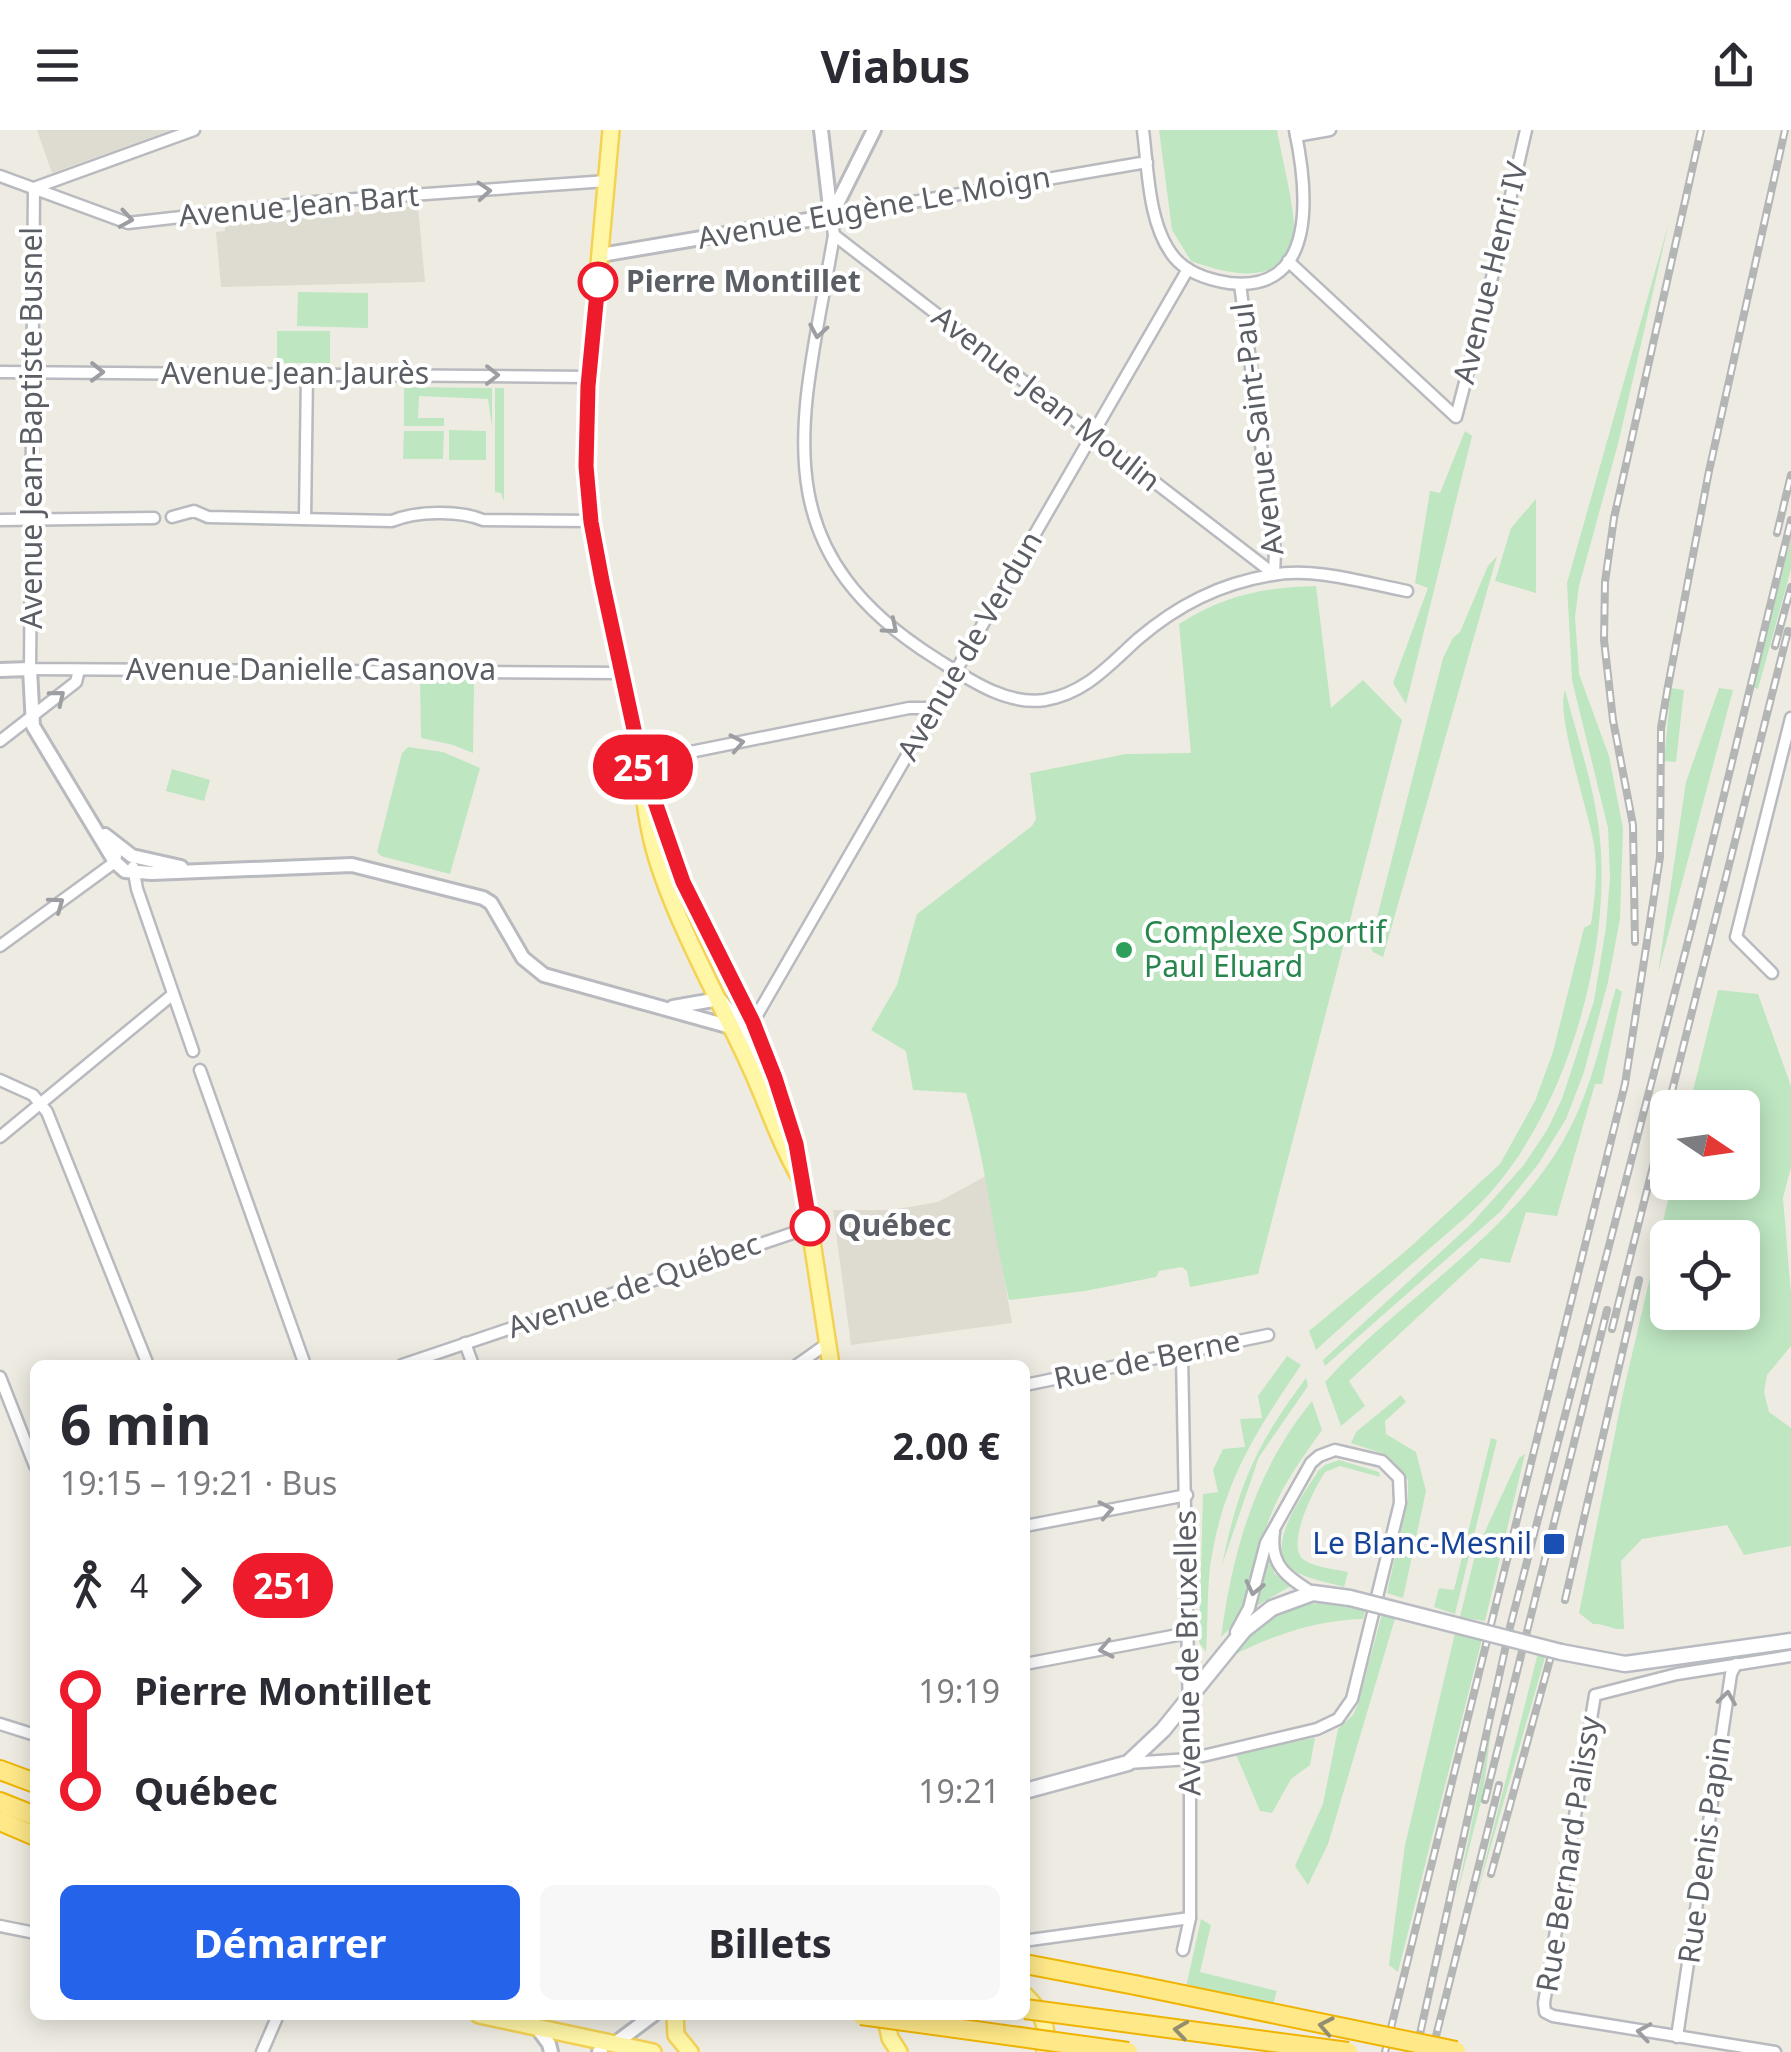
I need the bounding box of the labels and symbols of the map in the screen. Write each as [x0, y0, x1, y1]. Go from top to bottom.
street label: Avenue Eugène Le Moign [694, 155, 1053, 258]
street label: Avenue Henri IV [1442, 158, 1537, 388]
street label: Avenue Jean Bart [177, 174, 421, 235]
one-way arrow [476, 180, 492, 202]
one-way arrow [118, 207, 134, 228]
street label: Avenue Jean-Baptiste Busnel [10, 227, 51, 629]
place label: Pierre Montillet [626, 260, 861, 301]
marker: Pierre Montillet [579, 263, 617, 301]
street label: Avenue Jean Moulin [924, 296, 1170, 500]
street label: Avenue Saint-Paul [1221, 300, 1292, 558]
one-way arrow [808, 323, 829, 340]
street label: Avenue Jean Jaurès [161, 352, 429, 393]
one-way arrow [90, 362, 106, 383]
one-way arrow [486, 364, 501, 386]
street label: Avenue de Verdun [886, 523, 1051, 767]
one-way arrow [879, 615, 897, 633]
street label: Avenue Danielle Casanova [126, 648, 496, 689]
one-way arrow [47, 691, 65, 709]
one-way arrow [728, 733, 745, 754]
line badge: 251 [586, 734, 700, 800]
one-way arrow [46, 898, 64, 916]
place label: Complexe Sportif Paul Eluard [1144, 911, 1388, 986]
marker: Complexe Sportif Paul Eluard [1113, 939, 1135, 961]
north arrow [1650, 1090, 1760, 1200]
place label: Québec [838, 1204, 952, 1245]
marker: Québec [791, 1207, 829, 1245]
street label: Avenue de Québec [502, 1222, 765, 1347]
street label: Rue de Berne [1050, 1319, 1244, 1398]
one-way arrow [1097, 1501, 1114, 1522]
street label: Avenue de Bruxelles [1164, 1510, 1209, 1796]
place label: Le Blanc-Mesnil [1312, 1522, 1532, 1563]
marker: Le Blanc-Mesnil [1541, 1531, 1567, 1557]
one-way arrow [1245, 1579, 1266, 1596]
one-way arrow [1098, 1637, 1115, 1658]
one-way arrow [1716, 1690, 1737, 1706]
street label: Rue Bernard Palissy [1525, 1712, 1610, 1995]
street label: Rue Denis Papin [1667, 1734, 1740, 1966]
one-way arrow [1318, 2017, 1335, 2038]
one-way arrow [1173, 2020, 1189, 2041]
one-way arrow [1636, 2022, 1653, 2043]

